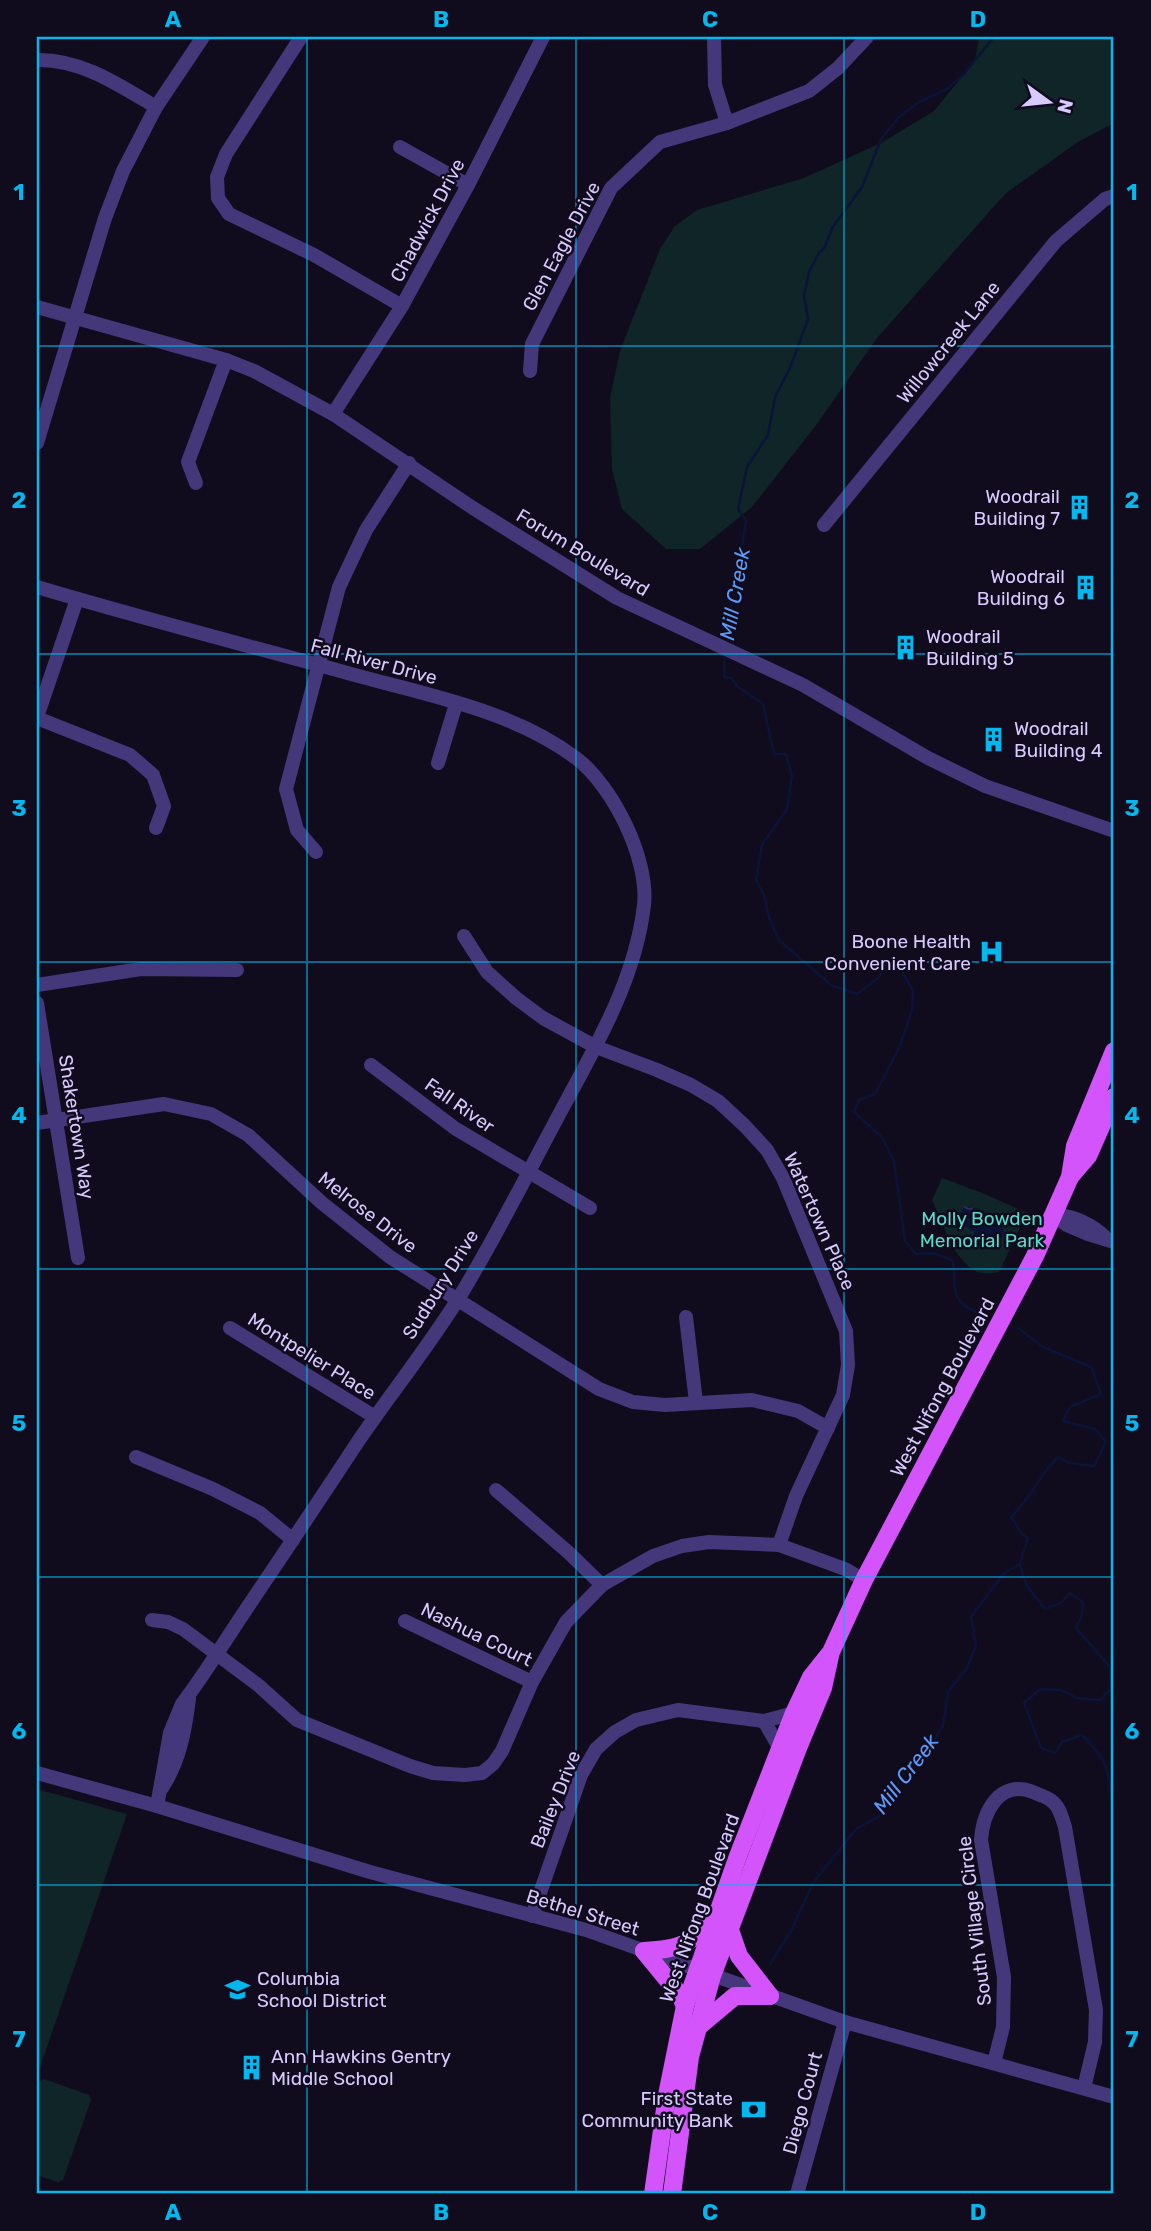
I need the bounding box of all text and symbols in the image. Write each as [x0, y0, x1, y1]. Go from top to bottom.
text: A [165, 5, 182, 33]
text: B [433, 5, 449, 33]
text: C [702, 5, 718, 33]
text: D [970, 5, 986, 33]
north arrow [1014, 66, 1084, 136]
text: N [1052, 97, 1078, 116]
street label: Chadwick Drive [385, 155, 470, 286]
text: 1 [13, 178, 25, 206]
street label: Glen Eagle Drive [518, 178, 605, 315]
text: 1 [1126, 178, 1138, 206]
street label: Willowcreek Lane [892, 276, 1005, 408]
place label: Woodrail Building 7 [973, 485, 1060, 530]
text: 2 [12, 486, 26, 514]
text: 2 [1125, 486, 1139, 514]
building icon: Woodrail Building 7 [1066, 493, 1094, 521]
street label: Forum Boulevard [512, 504, 653, 601]
water label: Mill Creek [714, 545, 755, 642]
place label: Woodrail Building 6 [977, 565, 1065, 610]
building icon: Woodrail Building 6 [1071, 573, 1099, 601]
place label: Woodrail Building 5 [926, 625, 1014, 670]
building icon: Woodrail Building 5 [892, 633, 920, 661]
street label: Fall River Drive [308, 634, 440, 689]
place label: Woodrail Building 4 [1014, 717, 1103, 762]
building icon: Woodrail Building 4 [980, 725, 1008, 753]
text: 3 [11, 794, 27, 822]
text: 3 [1124, 794, 1140, 822]
place label: Boone Health Convenient Care [824, 930, 971, 975]
hospital icon: Boone Health Convenient Care [977, 938, 1005, 966]
street label: Shakertown Way [54, 1053, 99, 1201]
street label: Fall River [420, 1073, 500, 1138]
text: 4 [11, 1101, 27, 1129]
text: 4 [1124, 1101, 1140, 1129]
street label: Watertown Place [779, 1149, 860, 1294]
street label: Melrose Drive [314, 1167, 422, 1258]
park label: Molly Bowden Memorial Park [920, 1207, 1045, 1252]
street label: Sudbury Drive [398, 1225, 483, 1343]
street label: West Nifong Boulevard [885, 1294, 999, 1481]
street label: Montpelier Place [244, 1308, 380, 1405]
text: 5 [12, 1409, 27, 1437]
text: 5 [1125, 1409, 1140, 1437]
street label: Nashua Court [417, 1598, 537, 1672]
text: 6 [12, 1717, 27, 1745]
text: 6 [1125, 1717, 1140, 1745]
water label: Mill Creek [867, 1728, 944, 1819]
street label: Bailey Drive [526, 1747, 585, 1851]
street label: West Nifong Boulevard [655, 1811, 744, 2006]
street label: South Village Circle [953, 1835, 996, 2007]
street label: Bethel Street [523, 1884, 643, 1941]
place label: Columbia School District [257, 1967, 387, 2012]
school or university icon: Columbia School District [223, 1975, 251, 2003]
text: 7 [12, 2025, 26, 2053]
text: 7 [1125, 2025, 1139, 2053]
place label: Ann Hawkins Gentry Middle School [271, 2045, 451, 2090]
street label: Diego Court [778, 2049, 827, 2157]
building icon: Ann Hawkins Gentry Middle School [237, 2053, 265, 2081]
place label: First State Community Bank [582, 2087, 733, 2132]
bank icon: First State Community Bank [739, 2095, 767, 2123]
text: A [165, 2198, 182, 2226]
text: B [433, 2198, 449, 2226]
text: C [702, 2198, 718, 2226]
text: D [970, 2198, 986, 2226]

